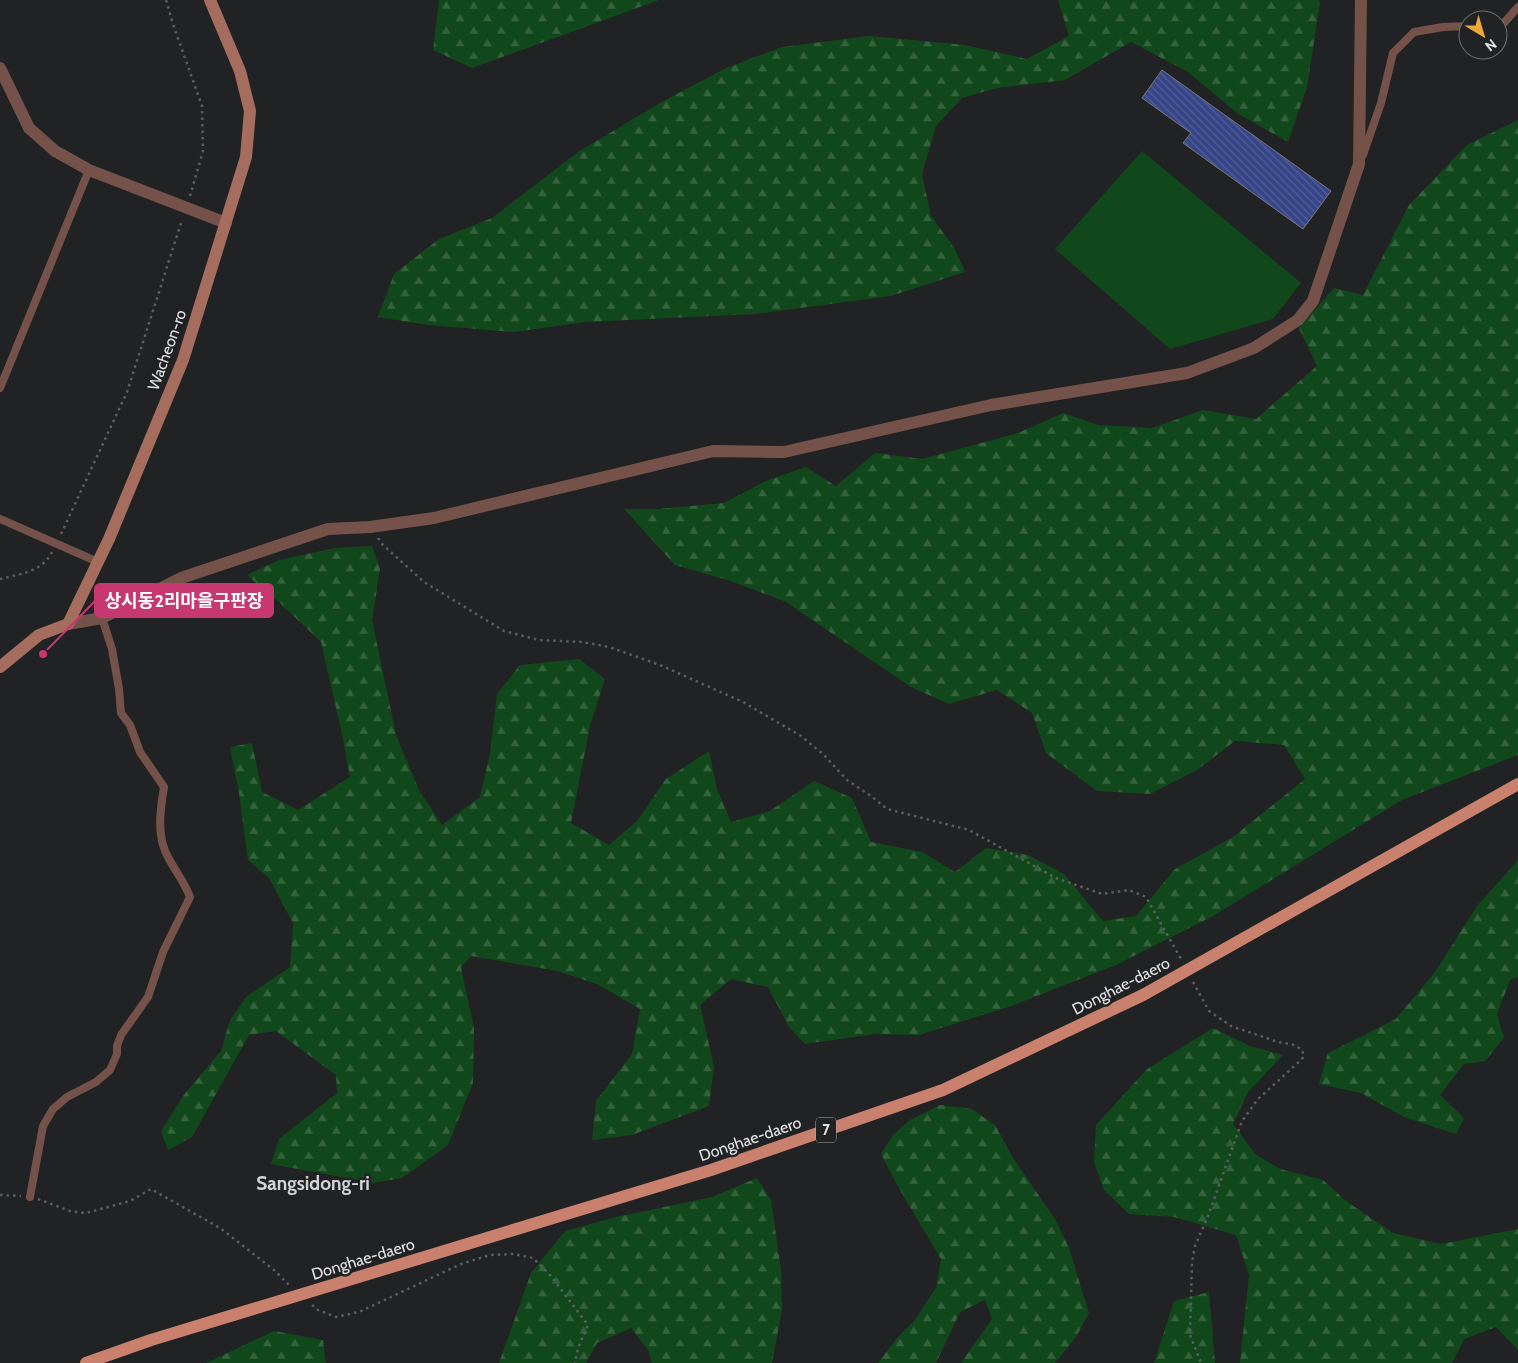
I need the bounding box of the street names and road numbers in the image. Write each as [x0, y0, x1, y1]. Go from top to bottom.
street label: Wacheon-ro [144, 307, 190, 393]
street label: Donghae-daero [1069, 953, 1173, 1019]
street label: Donghae-daero [696, 1113, 804, 1165]
road number: 7 [816, 1118, 836, 1142]
street label: Donghae-daero [309, 1234, 417, 1284]

